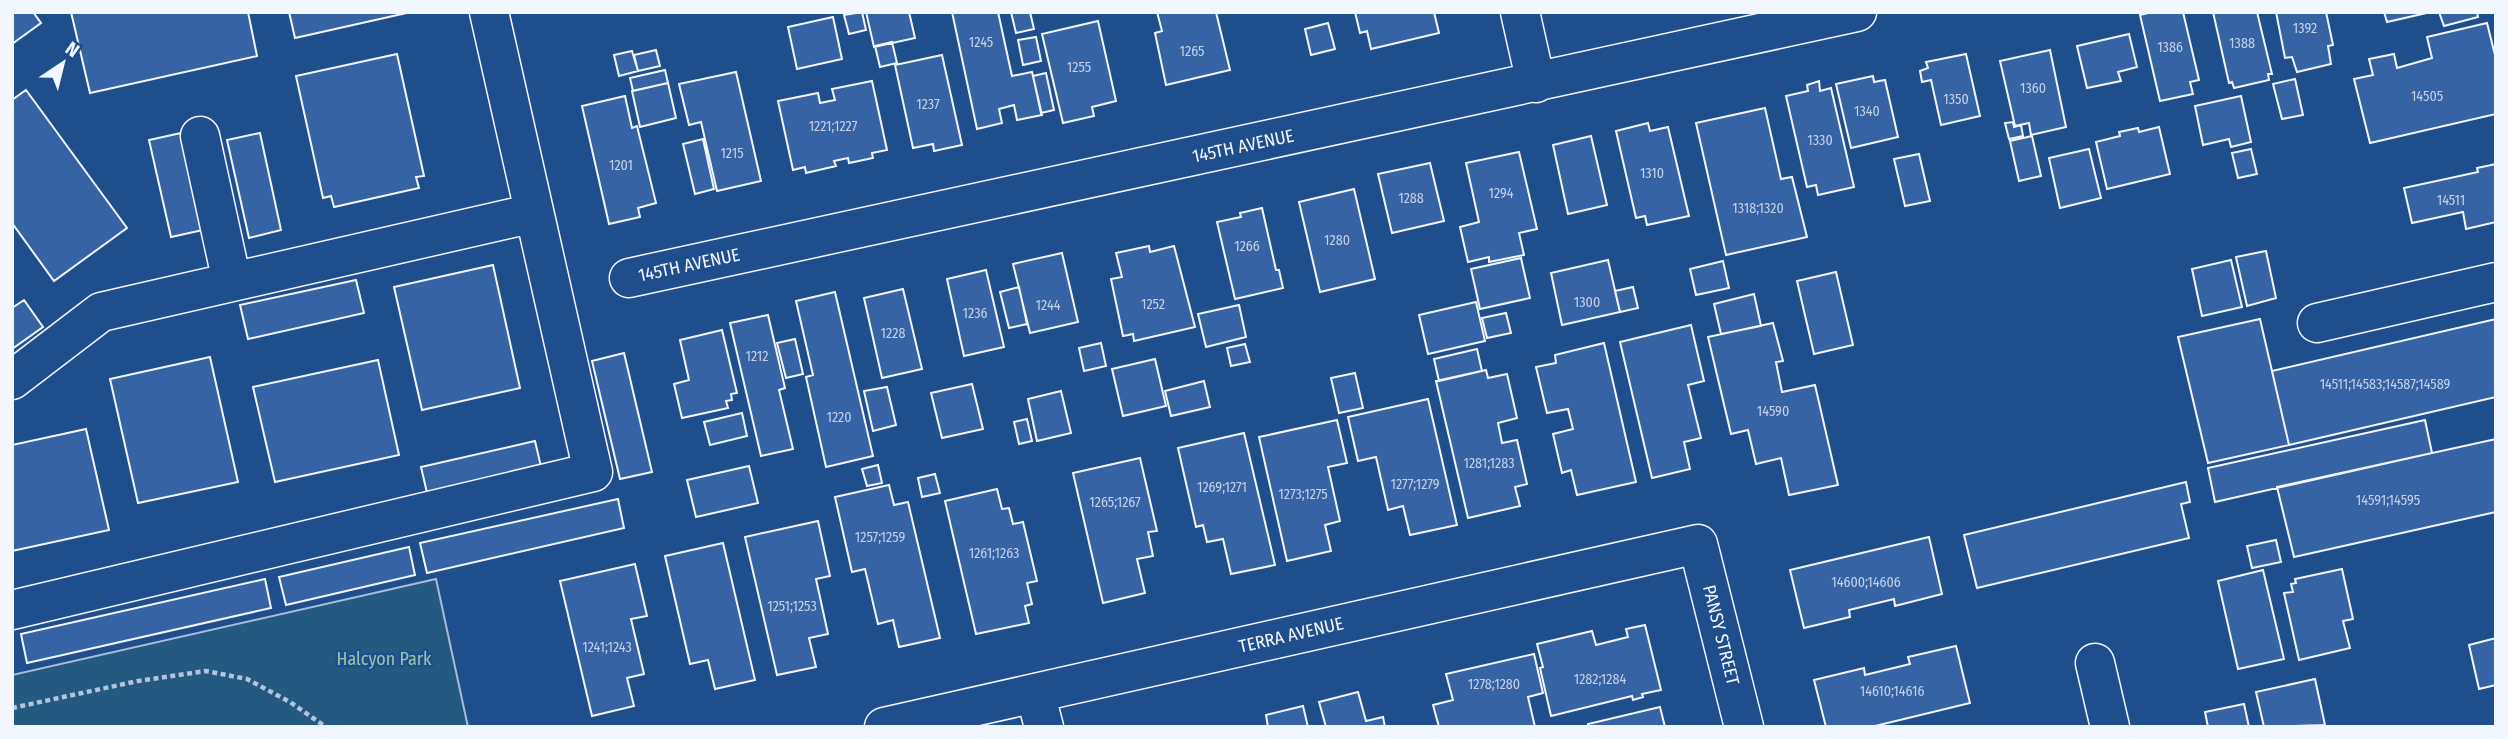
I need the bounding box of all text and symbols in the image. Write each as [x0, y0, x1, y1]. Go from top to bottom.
house number: 1392 [2293, 20, 2317, 37]
north arrow [28, 28, 98, 98]
house number: 1245 [969, 34, 993, 51]
house number: 1388 [2229, 35, 2255, 52]
text: N [61, 37, 84, 62]
house number: 1386 [2157, 39, 2183, 56]
house number: 1265 [1180, 43, 1204, 60]
house number: 1255 [1067, 59, 1091, 76]
house number: 1360 [2020, 80, 2046, 97]
house number: 14505 [2411, 88, 2443, 105]
house number: 1350 [1943, 91, 1969, 108]
house number: 1237 [916, 96, 940, 113]
house number: 1340 [1854, 103, 1880, 120]
house number: 1221;1227 [809, 118, 858, 135]
street label: 145TH AVENUE [1190, 124, 1296, 168]
house number: 1330 [1807, 132, 1833, 149]
house number: 1215 [720, 145, 744, 162]
house number: 1201 [609, 157, 633, 174]
house number: 1310 [1640, 165, 1664, 182]
house number: 1294 [1488, 185, 1514, 202]
house number: 1288 [1398, 190, 1424, 207]
house number: 14511 [2437, 192, 2465, 209]
house number: 1318;1320 [1732, 200, 1784, 217]
house number: 1280 [1324, 232, 1350, 249]
house number: 1266 [1234, 238, 1260, 255]
street label: 145TH AVENUE [636, 243, 742, 287]
house number: 1300 [1574, 294, 1600, 311]
house number: 1252 [1141, 296, 1165, 313]
house number: 1244 [1036, 297, 1061, 314]
house number: 1236 [963, 305, 987, 322]
house number: 1228 [881, 325, 905, 342]
house number: 1212 [746, 348, 768, 365]
house number: 14511;14583;14587;14589 [2320, 376, 2451, 393]
house number: 14590 [1757, 403, 1789, 420]
house number: 1220 [826, 409, 852, 426]
house number: 1281;1283 [1463, 455, 1515, 472]
house number: 1277;1279 [1390, 476, 1440, 493]
house number: 1269;1271 [1197, 479, 1247, 496]
house number: 1273;1275 [1278, 486, 1328, 503]
house number: 14591;14595 [2356, 492, 2420, 509]
house number: 1265;1267 [1089, 494, 1141, 511]
house number: 1257;1259 [855, 529, 905, 546]
house number: 1261;1263 [969, 545, 1019, 562]
house number: 14600;14606 [1831, 574, 1901, 591]
street label: PANSY STREET [1698, 583, 1744, 688]
house number: 1251;1253 [767, 598, 817, 615]
street label: TERRA AVENUE [1236, 612, 1346, 658]
house number: 1241;1243 [582, 639, 632, 656]
park label: Halcyon Park [336, 648, 432, 670]
house number: 1282;1284 [1574, 671, 1626, 688]
house number: 1278;1280 [1468, 676, 1520, 693]
house number: 14610;14616 [1860, 683, 1924, 700]

